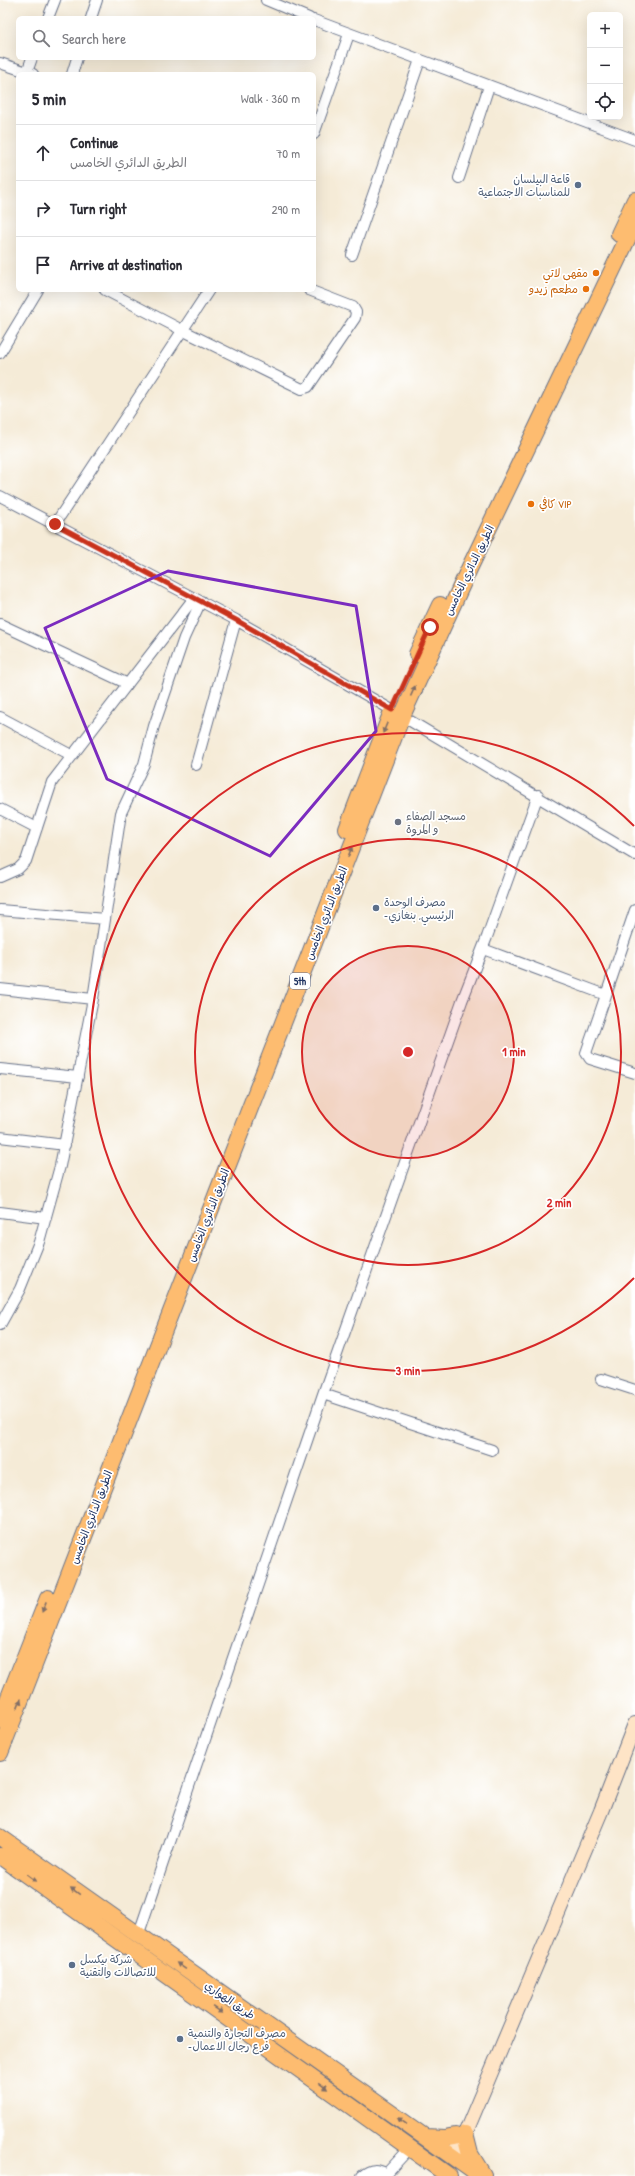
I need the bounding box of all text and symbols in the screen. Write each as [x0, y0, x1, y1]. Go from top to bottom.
map controls [587, 12, 623, 120]
button: + [587, 12, 623, 48]
search box [16, 16, 316, 60]
icon: search [30, 27, 52, 49]
text: Search here [62, 28, 126, 49]
button: − [587, 48, 623, 84]
button: locate [587, 84, 623, 120]
text: 5 min [32, 87, 66, 110]
text: Walk · 360 m [241, 89, 300, 107]
text: Continue [70, 132, 118, 153]
icon: ahead [32, 142, 54, 164]
text: 70 m [276, 144, 300, 162]
text: الطريق الدائري الخامس [70, 153, 187, 171]
place label: قاعة البيلسان للمناسبات الاجتماعية [478, 172, 570, 200]
marker: قاعة البيلسان للمناسبات الاجتماعية [573, 180, 583, 190]
icon: right [32, 198, 54, 220]
text: Turn right [70, 198, 126, 219]
text: 290 m [271, 200, 300, 218]
icon: arrive [32, 254, 54, 276]
text: Arrive at destination [70, 254, 182, 275]
place label: مقهى لاتي [543, 266, 588, 284]
marker: مقهى لاتي [591, 268, 601, 278]
place label: مطعم زيدو [528, 282, 578, 298]
marker: مطعم زيدو [581, 284, 591, 294]
place label: كافي VIP [539, 496, 572, 512]
marker: كافي VIP [526, 499, 536, 509]
route end [46, 515, 64, 533]
street label: الطريق الدائري الخامس [441, 522, 499, 618]
route start [421, 618, 439, 636]
one-way arrow [410, 685, 416, 697]
one-way arrow [382, 723, 388, 734]
place label: مسجد الصفاء و المروة [406, 809, 466, 837]
marker: مسجد الصفاء و المروة [393, 817, 403, 827]
one-way arrow [347, 845, 353, 857]
street label: الطريق الدائري الخامس [302, 864, 352, 962]
place label: مصرف الوحدة -الرئيسي, بنغازي [384, 895, 454, 926]
marker: مصرف الوحدة -الرئيسي, بنغازي [371, 903, 381, 913]
road number: 5th [290, 973, 310, 989]
text: 1 min [502, 1043, 526, 1060]
centre of rings [401, 1045, 415, 1059]
street label: الطريق الدائري الخامس [184, 1166, 234, 1264]
text: 2 min [547, 1194, 572, 1211]
text: 3 min [396, 1362, 421, 1379]
street label: الطريق الدائري الخامس [67, 1468, 117, 1566]
one-way arrow [41, 1601, 47, 1613]
one-way arrow [17, 1697, 23, 1709]
one-way arrow [26, 1874, 37, 1883]
one-way arrow [70, 1887, 80, 1895]
place label: شركة بيكسل للاتصالات والتقنية [80, 1952, 156, 1979]
marker: شركة بيكسل للاتصالات والتقنية [67, 1960, 77, 1970]
one-way arrow [176, 1962, 186, 1970]
street label: طريق الهواري [201, 1978, 258, 2024]
one-way arrow [212, 2006, 223, 2014]
place label: مصرف التجارة والتنمية -فرع رجال الاعمال [188, 2026, 286, 2055]
marker: مصرف التجارة والتنمية -فرع رجال الاعمال [175, 2034, 185, 2044]
one-way arrow [318, 2082, 329, 2090]
one-way arrow [397, 2117, 407, 2125]

